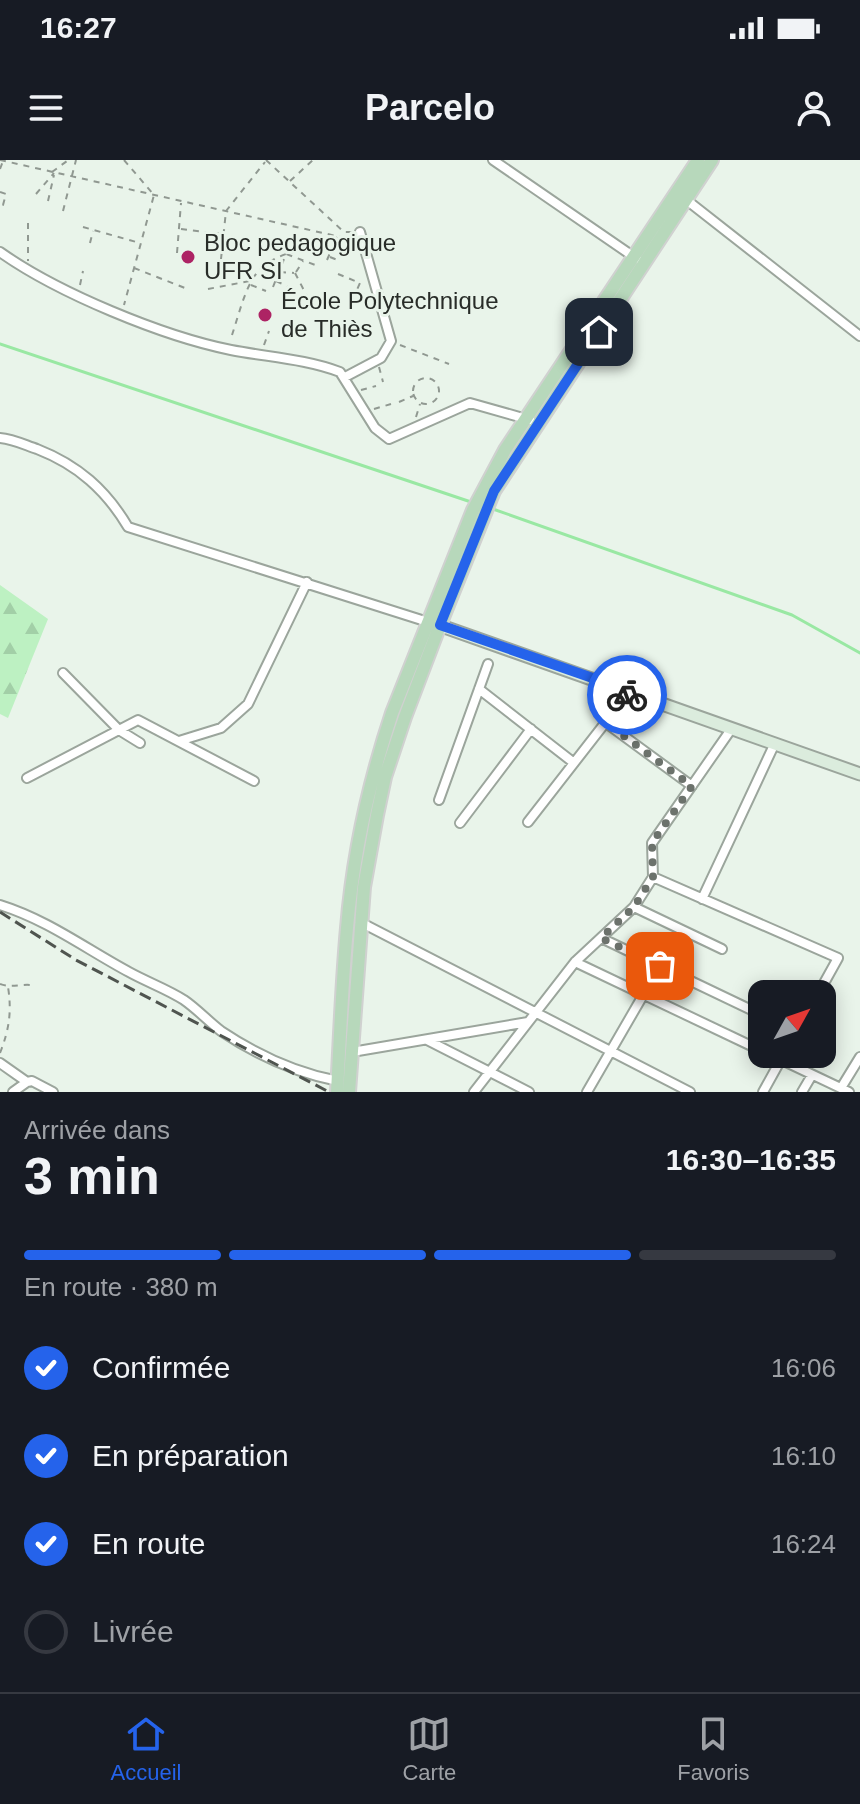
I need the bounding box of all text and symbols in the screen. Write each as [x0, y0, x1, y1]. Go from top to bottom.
text: 16:27 [40, 11, 117, 44]
icon: menu [24, 86, 68, 130]
icon: person [792, 86, 836, 130]
text: Parcelo [365, 87, 495, 128]
place label: Bloc pedagogique UFR SI [204, 229, 396, 284]
marker: Bloc pedagogique UFR SI [179, 248, 197, 266]
place label: École Polytechnique de Thiès [281, 287, 498, 342]
pin [565, 298, 633, 366]
marker: École Polytechnique de Thiès [256, 306, 274, 324]
icon: home [577, 310, 621, 354]
courier [587, 655, 667, 735]
icon: bike [605, 673, 649, 717]
pin [626, 932, 694, 1000]
icon: bag [638, 944, 682, 988]
north arrow [748, 980, 836, 1068]
map controls [748, 980, 836, 1068]
text: Arrivée dans [24, 1115, 170, 1145]
text: 16:30–16:35 [666, 1143, 836, 1176]
text: 3 min [24, 1147, 160, 1205]
text: En route · 380 m [24, 1272, 218, 1302]
icon: check [24, 1346, 68, 1390]
text: Confirmée [92, 1351, 230, 1384]
text: 16:06 [771, 1353, 836, 1383]
icon: check [24, 1434, 68, 1478]
text: En préparation [92, 1439, 289, 1472]
text: 16:10 [771, 1441, 836, 1471]
icon: check [24, 1522, 68, 1566]
text: En route [92, 1527, 205, 1560]
text: 16:24 [771, 1529, 836, 1559]
text: Livrée [92, 1615, 174, 1648]
tab: Accueil [111, 1712, 181, 1786]
tab: Carte [402, 1712, 456, 1786]
tab: Favoris [677, 1712, 749, 1786]

